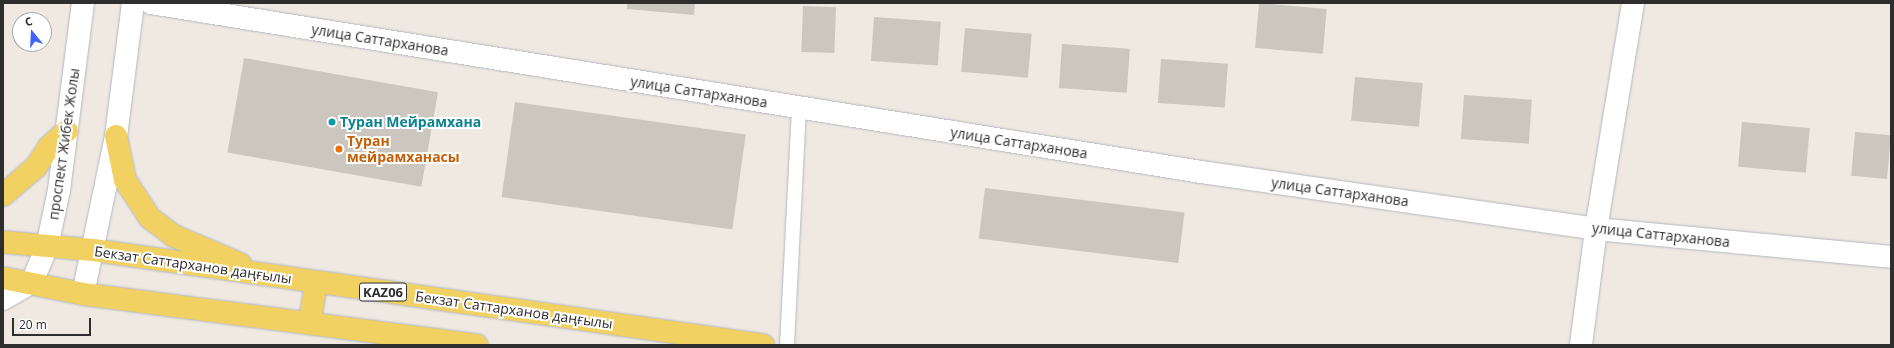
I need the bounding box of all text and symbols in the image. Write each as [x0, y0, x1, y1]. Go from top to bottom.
north arrow [12, 12, 52, 52]
text: С [23, 13, 34, 29]
street label: улица Саттарханова [310, 21, 450, 59]
street label: проспект Жибек Жолы [45, 67, 83, 221]
street label: улица Саттарханова [629, 73, 769, 111]
place label: Туран Мейрамхана [340, 114, 481, 130]
marker: Туран Мейрамхана [327, 117, 337, 127]
street label: улица Саттарханова [949, 124, 1089, 162]
place label: Туран мейрамханасы [347, 133, 460, 166]
marker: Туран мейрамханасы [334, 144, 344, 154]
street label: улица Саттарханова [1270, 174, 1410, 210]
street label: улица Саттарханова [1591, 219, 1731, 251]
street label: Бекзат Саттарханов даңғылы [93, 243, 293, 287]
road number: KАZ06 [359, 281, 407, 303]
street label: Бекзат Саттарханов даңғылы [414, 288, 614, 332]
scale bar [14, 310, 93, 336]
text: 20 m [19, 316, 47, 333]

